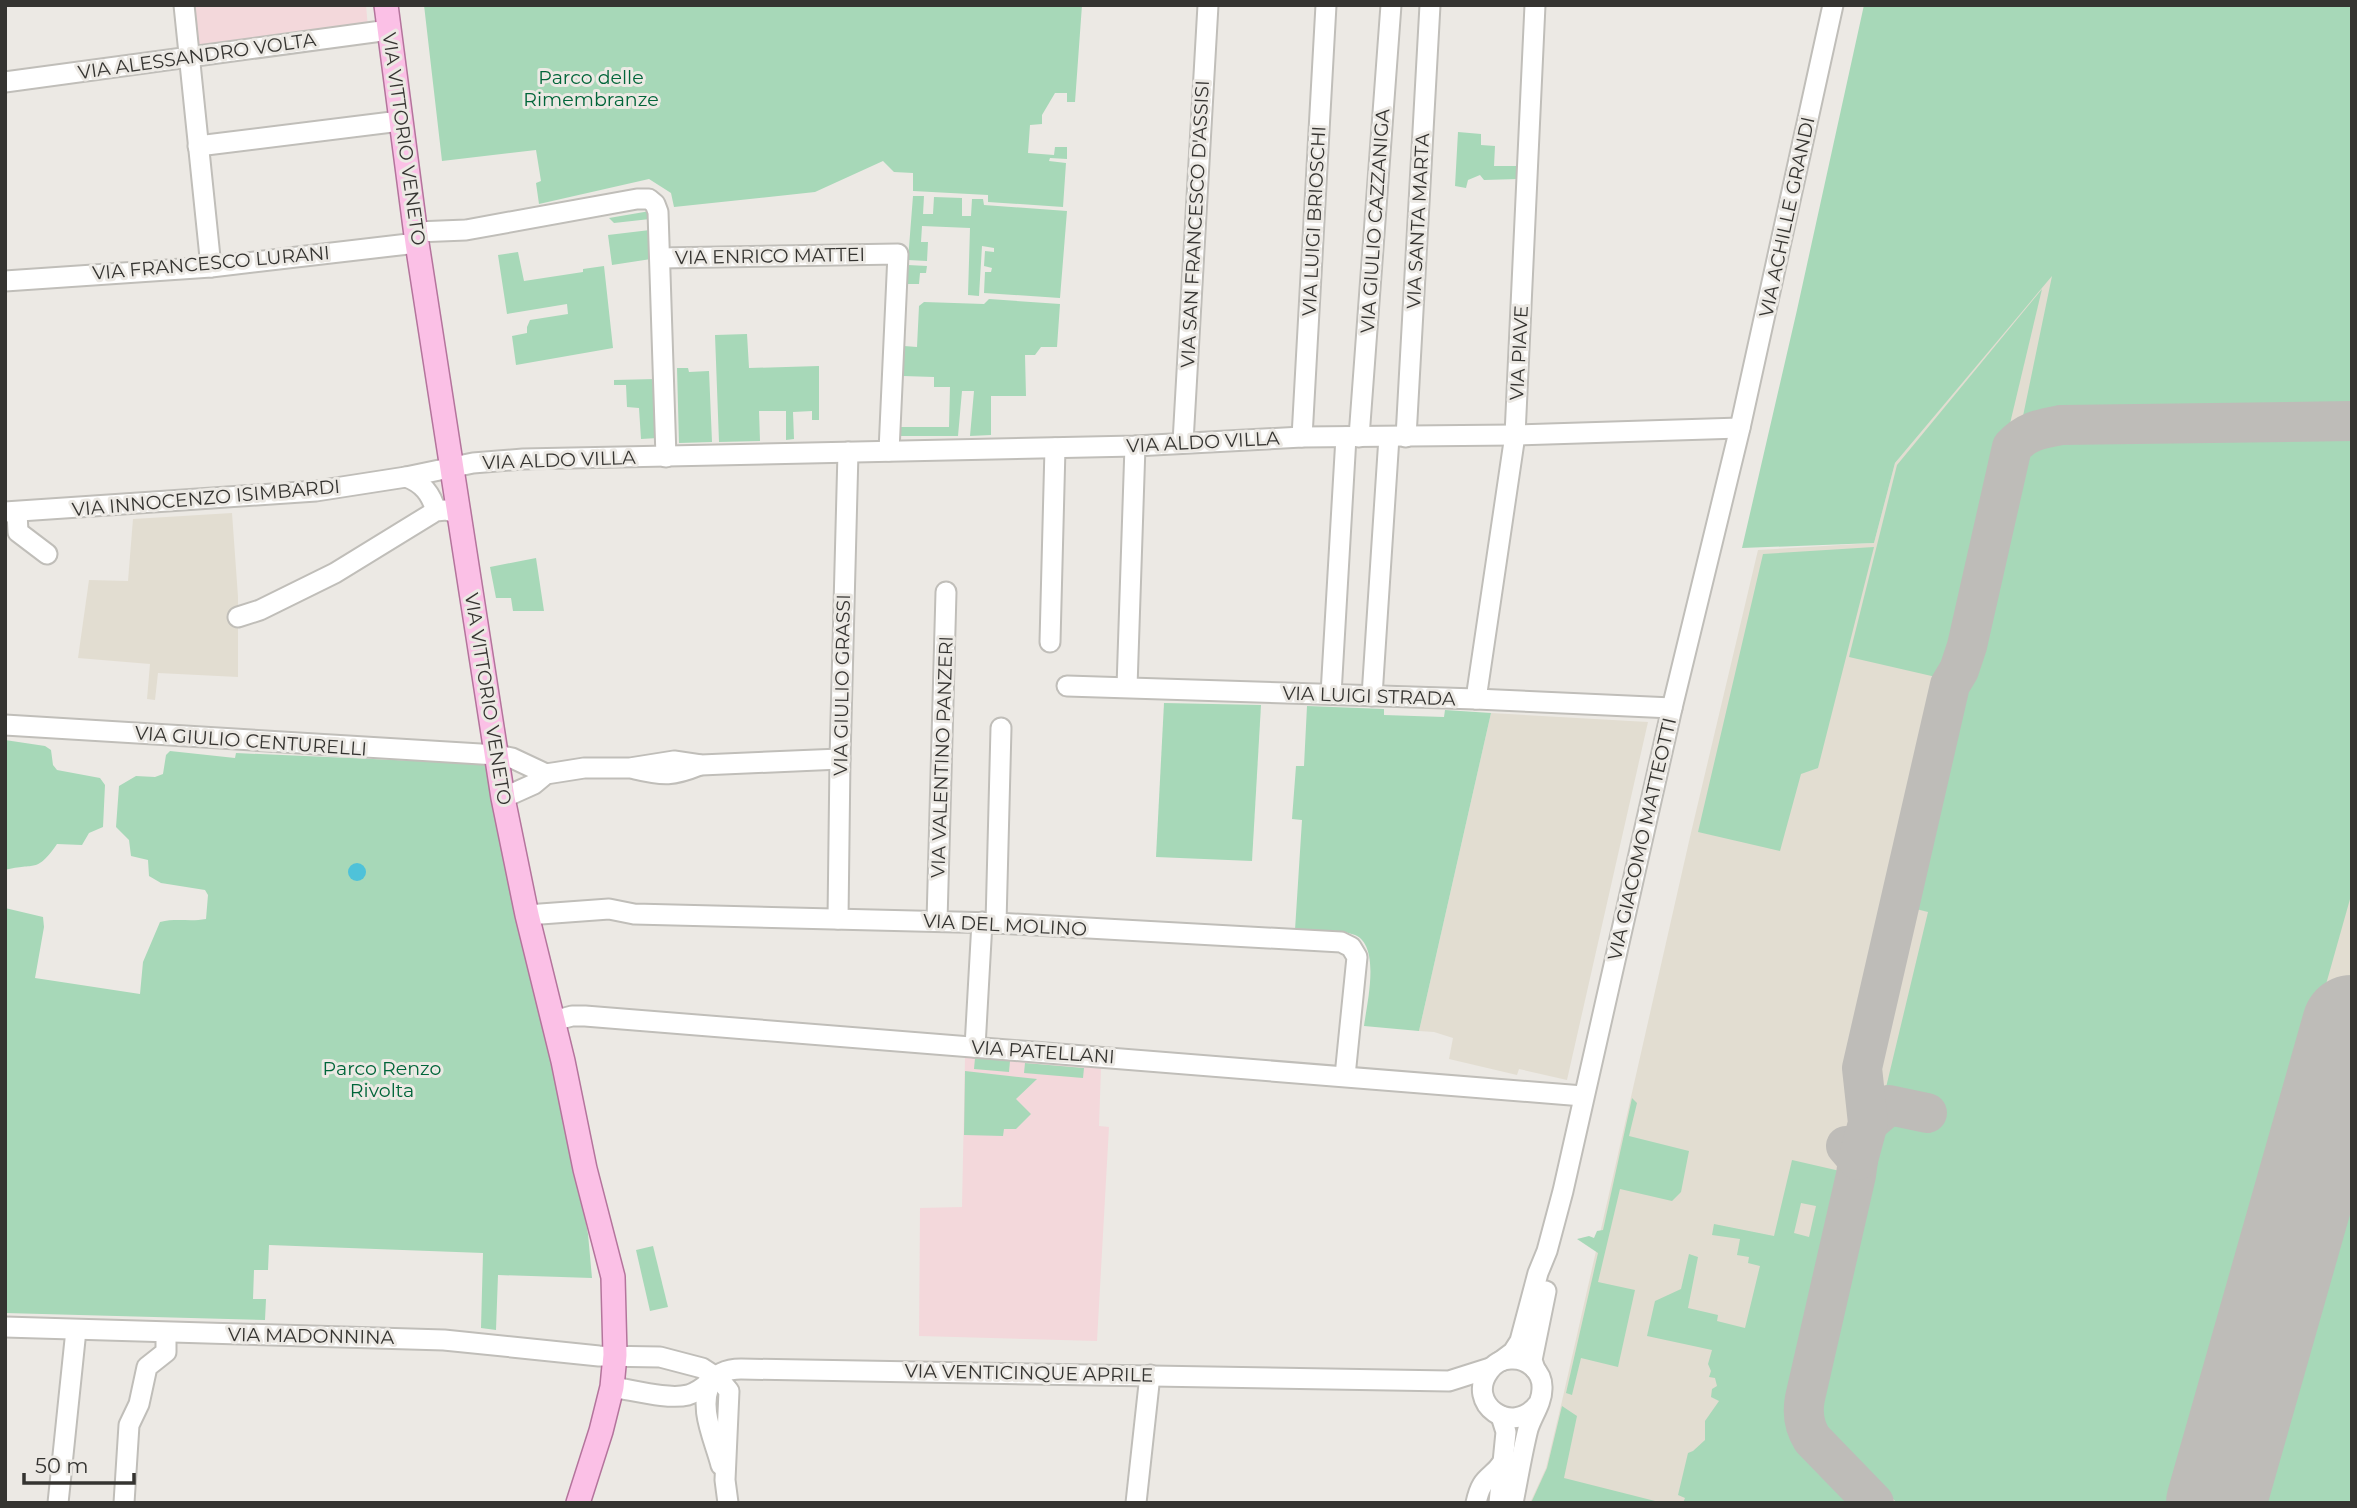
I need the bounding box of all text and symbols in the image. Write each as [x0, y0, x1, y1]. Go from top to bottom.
street label: VIA ALESSANDRO VOLTA [77, 28, 318, 84]
street label: VIA VITTORIO VENETO [378, 31, 430, 247]
park label: Parco delle Rimembranze [523, 66, 659, 111]
street label: VIA SAN FRANCESCO D'ASSISI [1176, 80, 1214, 368]
street label: VIA GIULIO CAZZANIGA [1356, 107, 1394, 334]
street label: VIA ACHILLE GRANDI [1755, 115, 1819, 319]
street label: VIA LUIGI BRIOSCHI [1298, 125, 1330, 317]
street label: VIA SANTA MARTA [1402, 132, 1434, 310]
street label: VIA FRANCESCO LURANI [91, 241, 331, 285]
street label: VIA ENRICO MATTEI [675, 243, 865, 269]
street label: VIA PIAVE [1505, 305, 1533, 401]
street label: VIA ALDO VILLA [1126, 426, 1281, 458]
street label: VIA ALDO VILLA [482, 446, 636, 474]
street label: VIA INNOCENZO ISIMBARDI [71, 475, 341, 521]
street label: VIA VITTORIO VENETO [460, 591, 516, 807]
street label: VIA GIULIO GRASSI [829, 594, 855, 776]
street label: VIA VALENTINO PANZERI [926, 636, 958, 878]
street label: VIA LUIGI STRADA [1282, 681, 1456, 711]
street label: VIA GIACOMO MATTEOTTI [1603, 715, 1681, 963]
street label: VIA GIULIO CENTURELLI [134, 721, 368, 761]
street label: VIA DEL MOLINO [922, 909, 1088, 941]
street label: VIA PATELLANI [970, 1036, 1116, 1068]
park label: Parco Renzo Rivolta [323, 1057, 442, 1102]
street label: VIA MADONNINA [228, 1323, 395, 1349]
street label: VIA VENTICINQUE APRILE [904, 1359, 1154, 1387]
scale bar [24, 1442, 135, 1486]
text: 50 m [35, 1453, 89, 1478]

